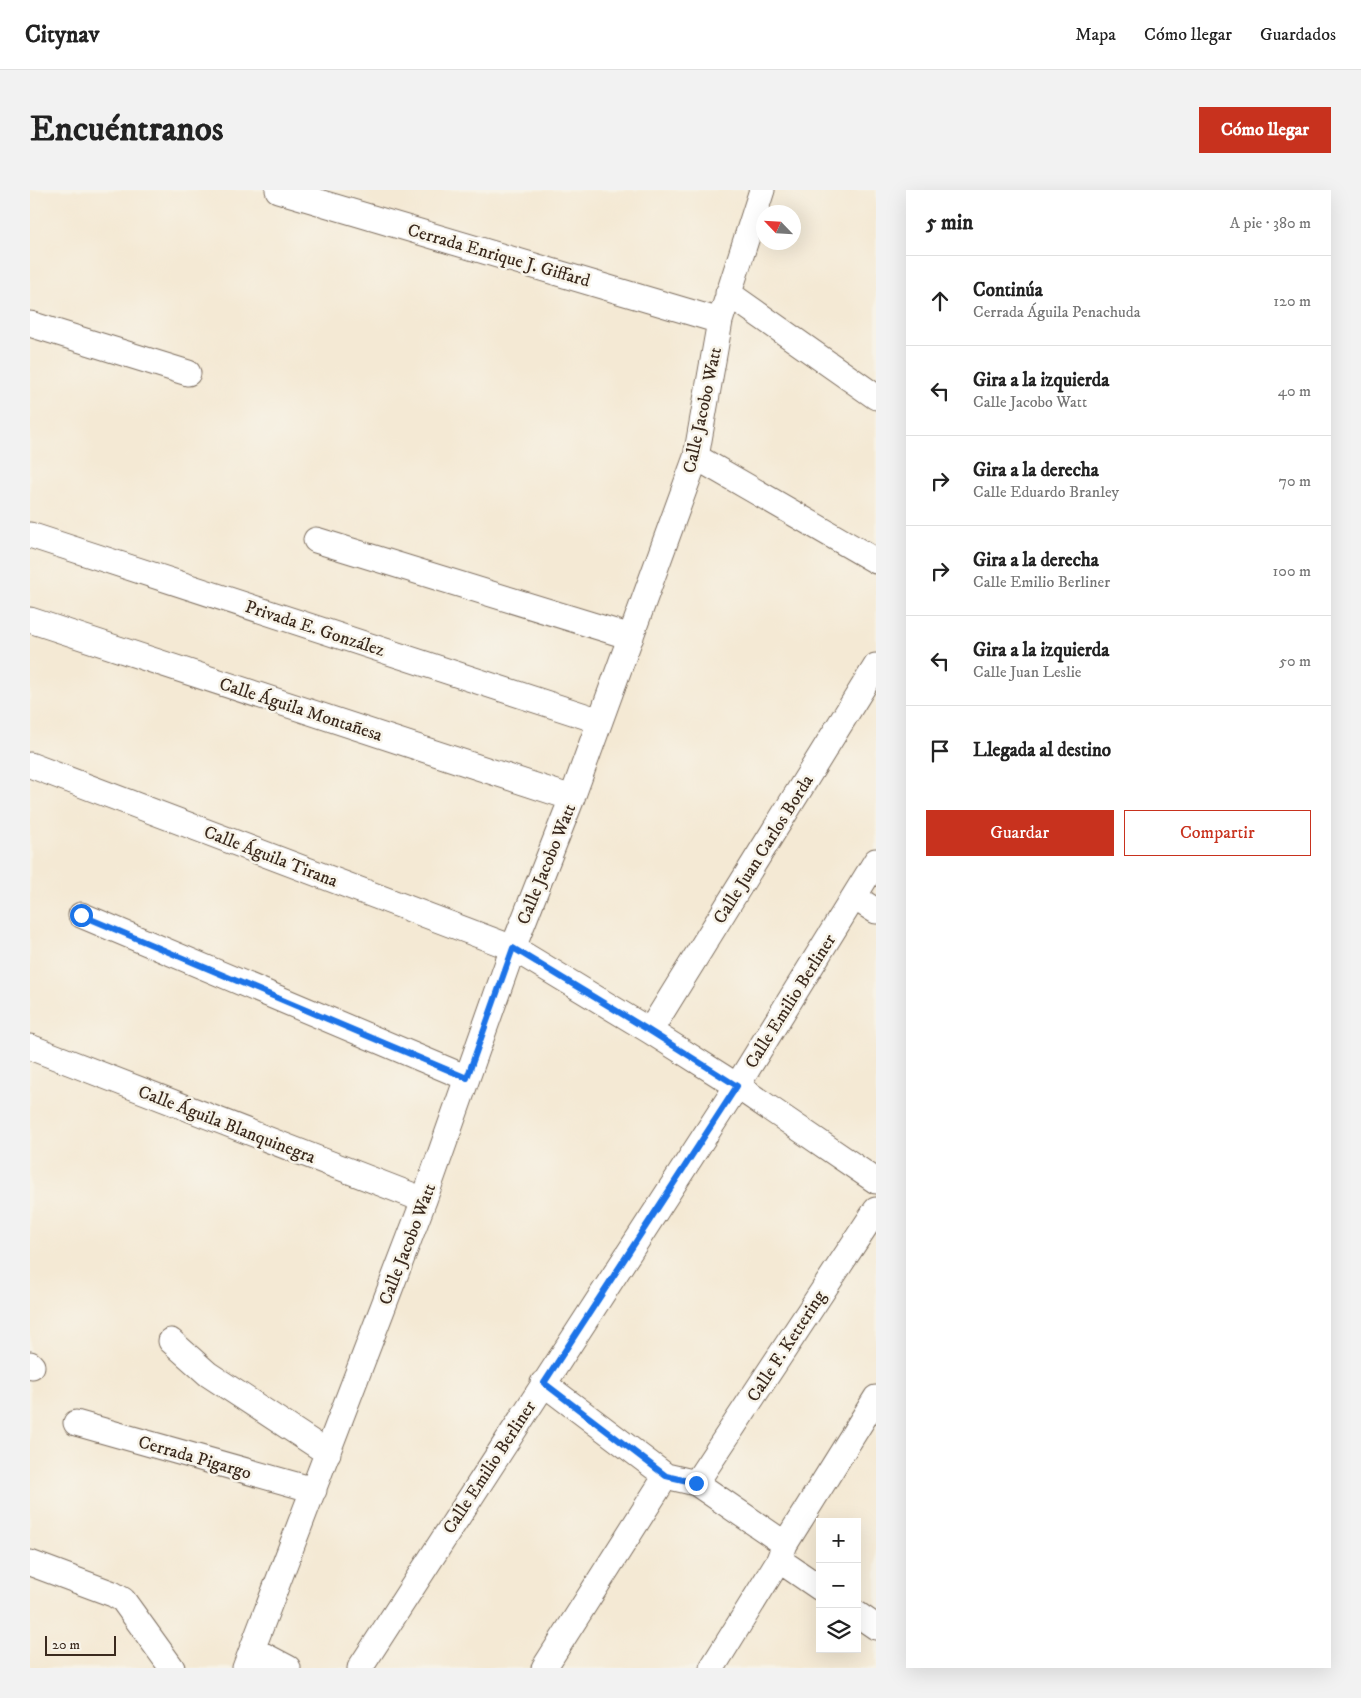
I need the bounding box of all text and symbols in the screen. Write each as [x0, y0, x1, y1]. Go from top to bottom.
text: Citynav [25, 20, 99, 50]
text: Mapa [1075, 24, 1116, 46]
text: Cómo llegar [1144, 24, 1232, 46]
text: Guardados [1260, 24, 1336, 46]
button: Cómo llegar [1199, 107, 1331, 153]
text: Encuéntranos [30, 108, 224, 152]
north arrow [756, 205, 801, 250]
text: 5 min [926, 210, 973, 236]
text: A pie · 380 m [1230, 213, 1311, 233]
street label: Cerrada Enrique J. Giffard [405, 219, 593, 293]
text: Continúa [973, 279, 1043, 302]
icon: ahead [926, 287, 954, 315]
text: 120 m [1273, 291, 1311, 311]
text: Cerrada Águila Penachuda [973, 302, 1141, 322]
street label: Calle Jacobo Watt [679, 345, 727, 475]
text: Gira a la izquierda [973, 369, 1109, 392]
icon: left [926, 377, 954, 405]
text: 40 m [1278, 381, 1311, 401]
text: Calle Jacobo Watt [973, 392, 1087, 412]
text: Gira a la derecha [973, 459, 1099, 482]
icon: right [926, 467, 954, 495]
text: 70 m [1279, 471, 1311, 491]
text: Calle Eduardo Branley [973, 482, 1119, 502]
text: Gira a la derecha [973, 549, 1099, 572]
icon: right [926, 557, 954, 585]
text: 100 m [1273, 561, 1311, 581]
text: Calle Emilio Berliner [973, 572, 1110, 592]
street label: Privada E. González [242, 596, 387, 662]
text: Gira a la izquierda [973, 639, 1109, 662]
icon: left [926, 647, 954, 675]
text: 50 m [1279, 651, 1311, 671]
text: Calle Juan Leslie [973, 662, 1081, 682]
street label: Calle Águila Montañesa [216, 672, 386, 747]
icon: arrive [926, 737, 954, 765]
text: Llegada al destino [973, 739, 1111, 762]
street label: Calle Juan Carlos Borda [709, 771, 819, 928]
street label: Calle Jacobo Watt [513, 801, 581, 928]
button: Guardar [926, 810, 1114, 856]
button: Compartir [1124, 810, 1311, 856]
street label: Calle Águila Tirana [201, 820, 341, 893]
route start [70, 904, 93, 927]
street label: Calle Emilio Berliner [741, 930, 841, 1073]
street label: Calle Águila Blanquinegra [135, 1080, 319, 1169]
street label: Calle Jacobo Watt [375, 1180, 441, 1308]
street label: Calle F. Kettering [743, 1287, 831, 1406]
street label: Calle Emilio Berliner [439, 1397, 541, 1538]
street label: Cerrada Pigargo [136, 1431, 254, 1485]
route end [685, 1472, 708, 1495]
map controls [816, 1518, 861, 1653]
button: + [816, 1518, 861, 1563]
button: − [816, 1563, 861, 1608]
button: layers [816, 1608, 861, 1653]
scale bar [45, 1633, 116, 1656]
text: 20 m [52, 1636, 80, 1654]

